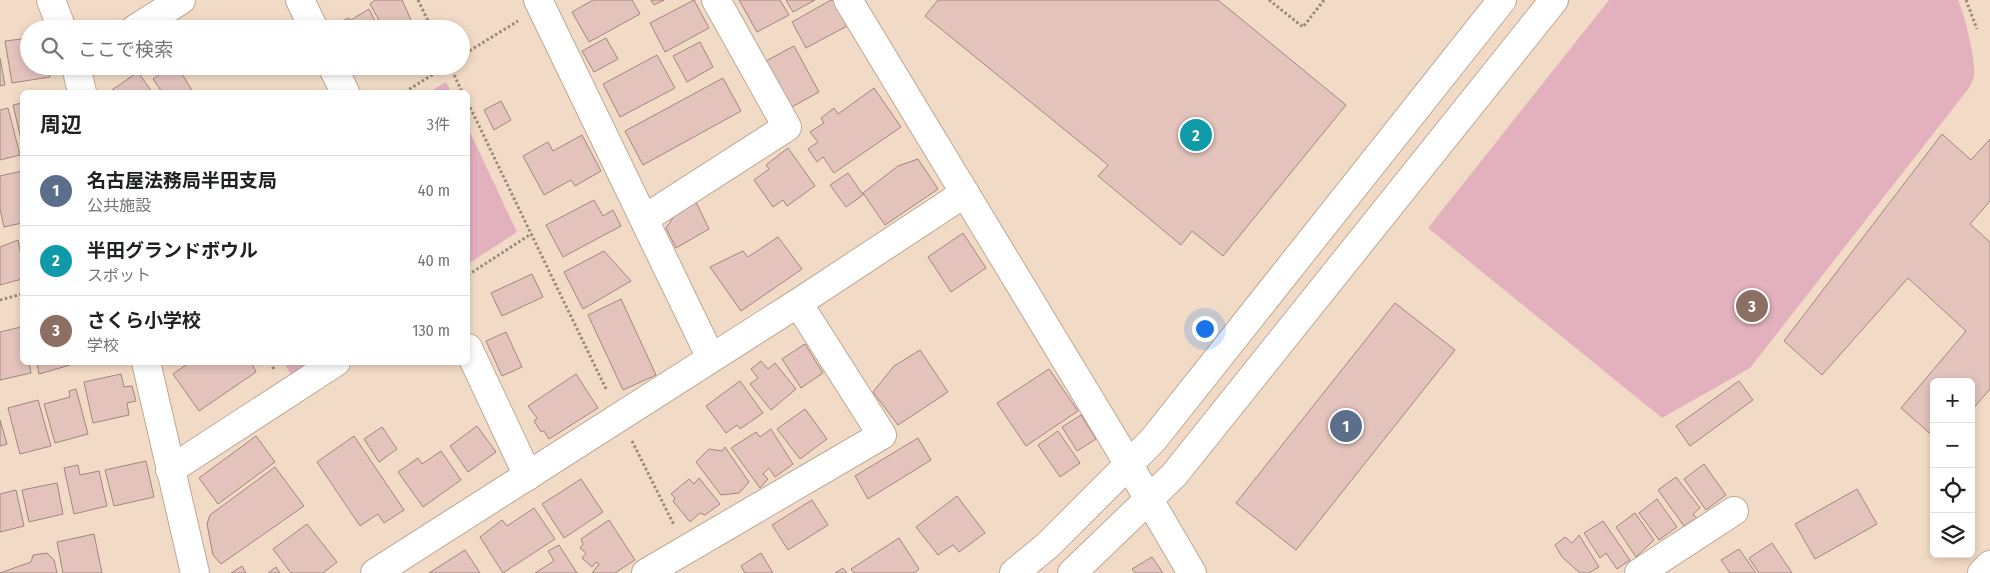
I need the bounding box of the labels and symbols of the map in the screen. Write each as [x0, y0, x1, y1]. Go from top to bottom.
pin: 2 [1180, 116, 1212, 154]
pin: 3 [1736, 287, 1768, 325]
your location [1192, 316, 1218, 342]
pin: 1 [1330, 407, 1362, 445]

